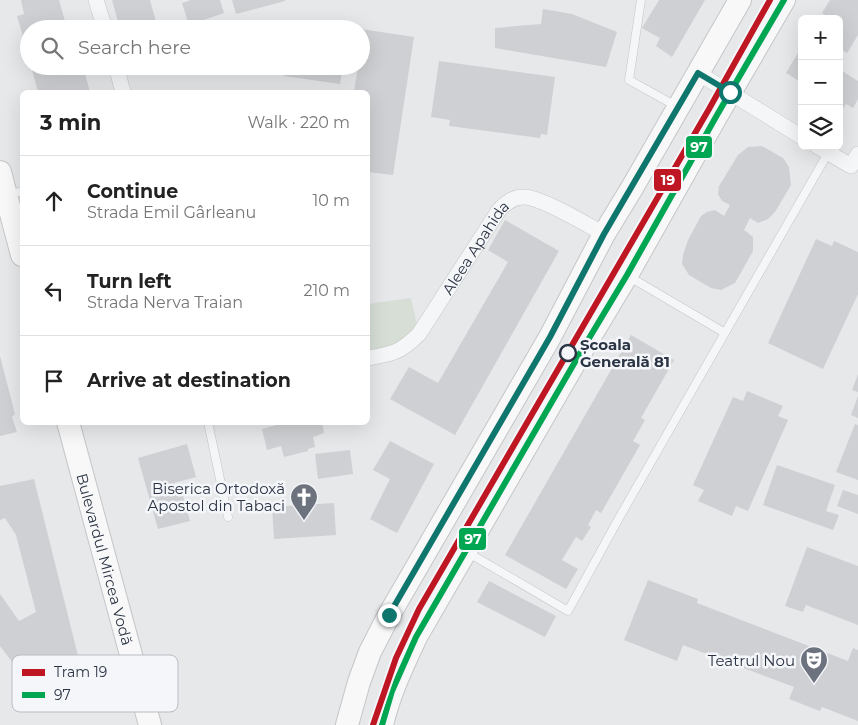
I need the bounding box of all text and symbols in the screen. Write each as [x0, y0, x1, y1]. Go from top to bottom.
map controls [798, 15, 843, 150]
button: + [798, 15, 843, 60]
search box [20, 20, 370, 75]
icon: search [38, 34, 66, 62]
text: Search here [78, 36, 191, 59]
button: − [798, 60, 843, 105]
route start [719, 81, 742, 104]
button: layers [798, 105, 843, 150]
text: 3 min [40, 110, 101, 135]
text: Walk · 220 m [247, 113, 350, 132]
line badge: 97 [685, 135, 713, 159]
text: 97 [690, 138, 708, 156]
line badge: 19 [653, 168, 682, 192]
text: 19 [661, 171, 675, 189]
text: Continue [87, 180, 178, 203]
icon: ahead [40, 187, 68, 215]
text: 10 m [312, 191, 350, 210]
street label: Aleea Apahida [438, 196, 513, 298]
text: Strada Emil Gârleanu [87, 203, 256, 222]
text: Turn left [87, 270, 172, 293]
icon: left [40, 277, 68, 305]
text: 210 m [303, 281, 350, 300]
text: Strada Nerva Traian [87, 293, 243, 312]
place label: Școala Generală 81 [580, 335, 670, 371]
marker: Școala Generală 81 [559, 344, 577, 362]
icon: arrive [40, 367, 68, 395]
text: Arrive at destination [87, 369, 291, 392]
street label: Bulevardul Mircea Vodă [73, 471, 137, 647]
place label: Biserica Ortodoxă Apostol din Tabaci [148, 479, 285, 515]
church icon: Biserica Ortodoxă Apostol din Tabaci [289, 482, 319, 521]
line badge: 97 [458, 527, 487, 551]
text: 97 [464, 530, 482, 548]
route end [378, 604, 401, 627]
theatre icon: Teatrul Nou [799, 645, 829, 684]
place label: Teatrul Nou [708, 651, 795, 670]
legend [12, 655, 178, 712]
text: Tram 19 [54, 663, 107, 681]
text: 97 [54, 686, 71, 704]

